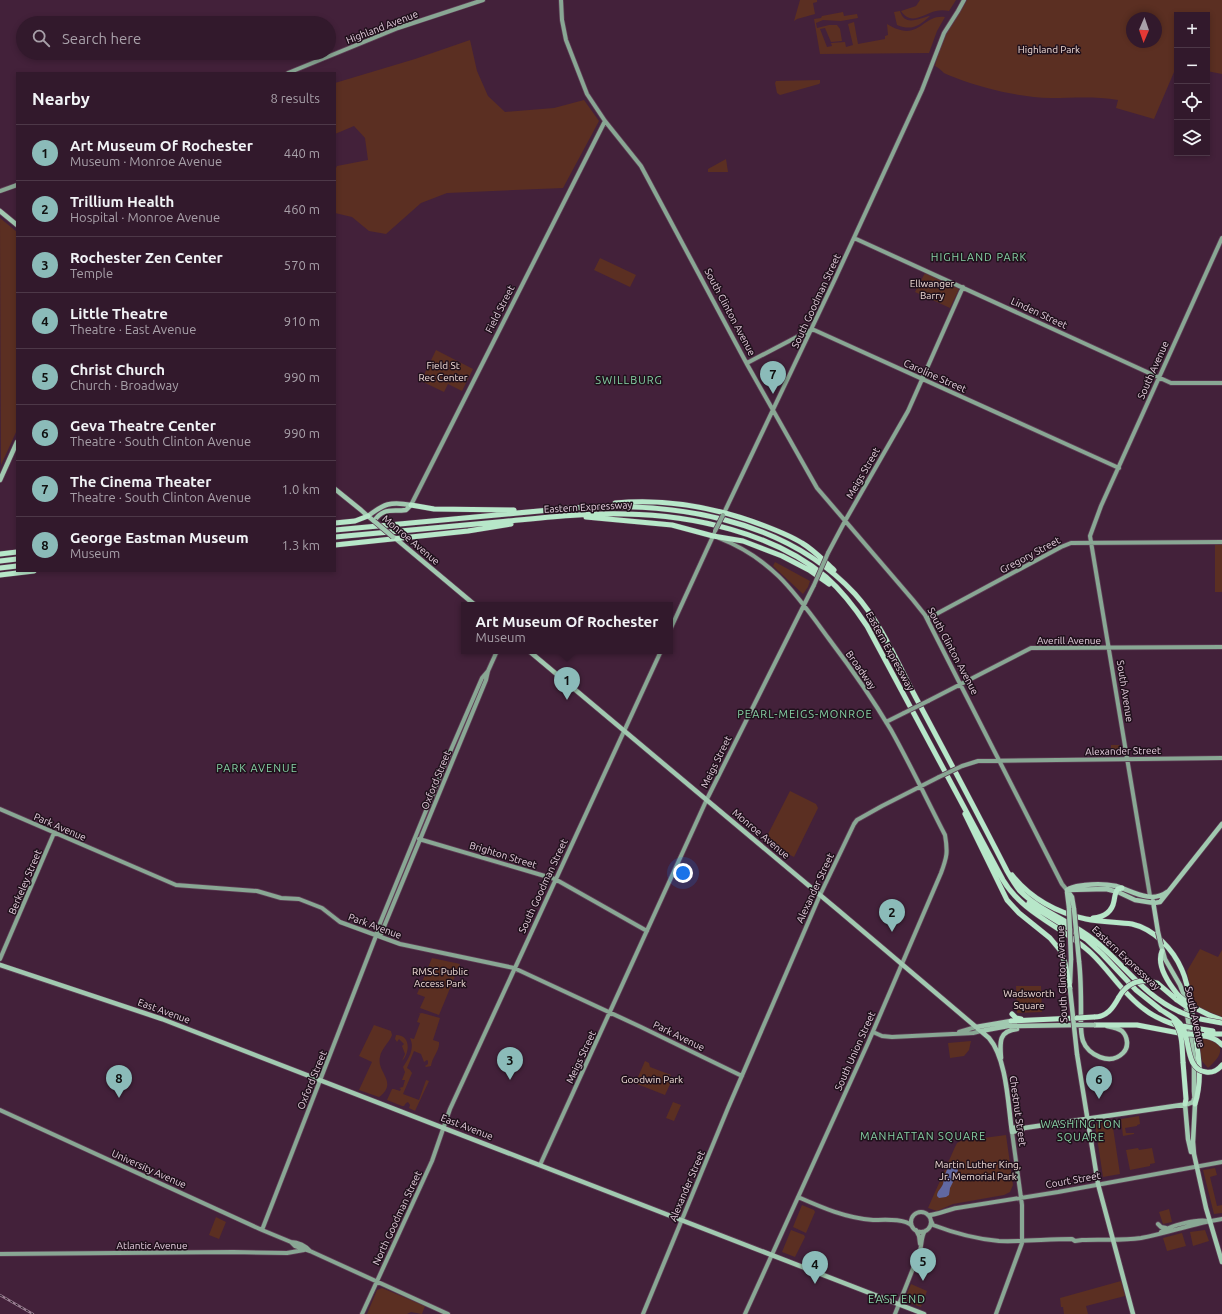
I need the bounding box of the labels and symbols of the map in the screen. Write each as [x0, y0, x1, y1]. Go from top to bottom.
street label: Highland Avenue [344, 8, 420, 46]
north arrow [1126, 12, 1162, 48]
park label: Highland Park [1018, 44, 1080, 55]
district label: HIGHLAND PARK [931, 251, 1027, 263]
street label: South Goodman Street [789, 252, 843, 350]
street label: South Clinton Avenue [702, 267, 758, 357]
park label: Ellwanger Barry [910, 278, 954, 301]
street label: Field Street [483, 283, 517, 335]
street label: Linden Street [1009, 295, 1069, 331]
street label: South Avenue [1135, 339, 1171, 401]
street label: Caroline Street [902, 357, 968, 395]
park label: Field St Rec Center [418, 360, 468, 383]
pin: 7 [760, 361, 786, 394]
district label: SWILLBURG [595, 374, 663, 386]
street label: Meigs Street [844, 446, 882, 500]
street label: Eastern Expressway [543, 499, 633, 515]
street label: Monroe Avenue [380, 513, 442, 567]
street label: Gregory Street [998, 534, 1062, 575]
street label: South Clinton Avenue [925, 606, 981, 696]
street label: Eastern Expressway [864, 610, 916, 693]
street label: Averill Avenue [1037, 635, 1101, 646]
street label: Broadway [844, 649, 878, 692]
street label: South Avenue [1115, 659, 1135, 723]
pin: 1 [554, 667, 580, 700]
district label: PEARL-MEIGS-MONROE [737, 708, 873, 720]
street label: Meigs Street [699, 734, 733, 790]
street label: Alexander Street [1085, 745, 1161, 757]
street label: Oxford Street [419, 749, 453, 811]
district label: PARK AVENUE [216, 762, 298, 774]
street label: Monroe Avenue [730, 807, 792, 861]
street label: Park Avenue [32, 811, 88, 843]
street label: South Goodman Street [516, 837, 570, 935]
street label: Brighton Street [468, 840, 538, 870]
street label: Berkeley Street [6, 848, 44, 916]
street label: Alexander Street [794, 851, 836, 925]
your location [673, 863, 693, 883]
pin: 2 [879, 899, 905, 932]
street label: Park Avenue [347, 911, 403, 941]
street label: Eastern Expressway [1090, 924, 1162, 992]
street label: South Clinton Avenue [1055, 925, 1069, 1023]
park label: RMSC Public Access Park [412, 966, 468, 989]
street label: South Avenue [1183, 985, 1207, 1049]
park label: Wadsworth Square [1003, 988, 1055, 1011]
street label: East Avenue [136, 996, 192, 1026]
street label: South Union Street [833, 1010, 877, 1092]
street label: Park Avenue [651, 1019, 707, 1053]
street label: Meigs Street [564, 1029, 598, 1085]
pin: 3 [497, 1047, 523, 1080]
street label: Oxford Street [295, 1049, 329, 1111]
pin: 8 [106, 1065, 132, 1098]
pin: 6 [1086, 1066, 1112, 1099]
park label: Goodwin Park [621, 1074, 683, 1085]
street label: Chestnut Street [1008, 1075, 1028, 1147]
street label: East Avenue [439, 1112, 495, 1142]
district label: WASHINGTON SQUARE [1040, 1118, 1122, 1143]
district label: MANHATTAN SQUARE [860, 1130, 986, 1142]
street label: University Avenue [110, 1148, 188, 1190]
street label: Alexander Street [667, 1149, 707, 1223]
park label: Martin Luther King, Jr. Memorial Park [935, 1159, 1021, 1182]
street label: North Goodman Street [370, 1169, 424, 1267]
street label: Court Street [1045, 1170, 1101, 1190]
street label: Atlantic Avenue [117, 1240, 187, 1251]
pin: 5 [910, 1248, 936, 1281]
pin: 4 [802, 1251, 828, 1284]
district label: EAST END [868, 1293, 926, 1305]

